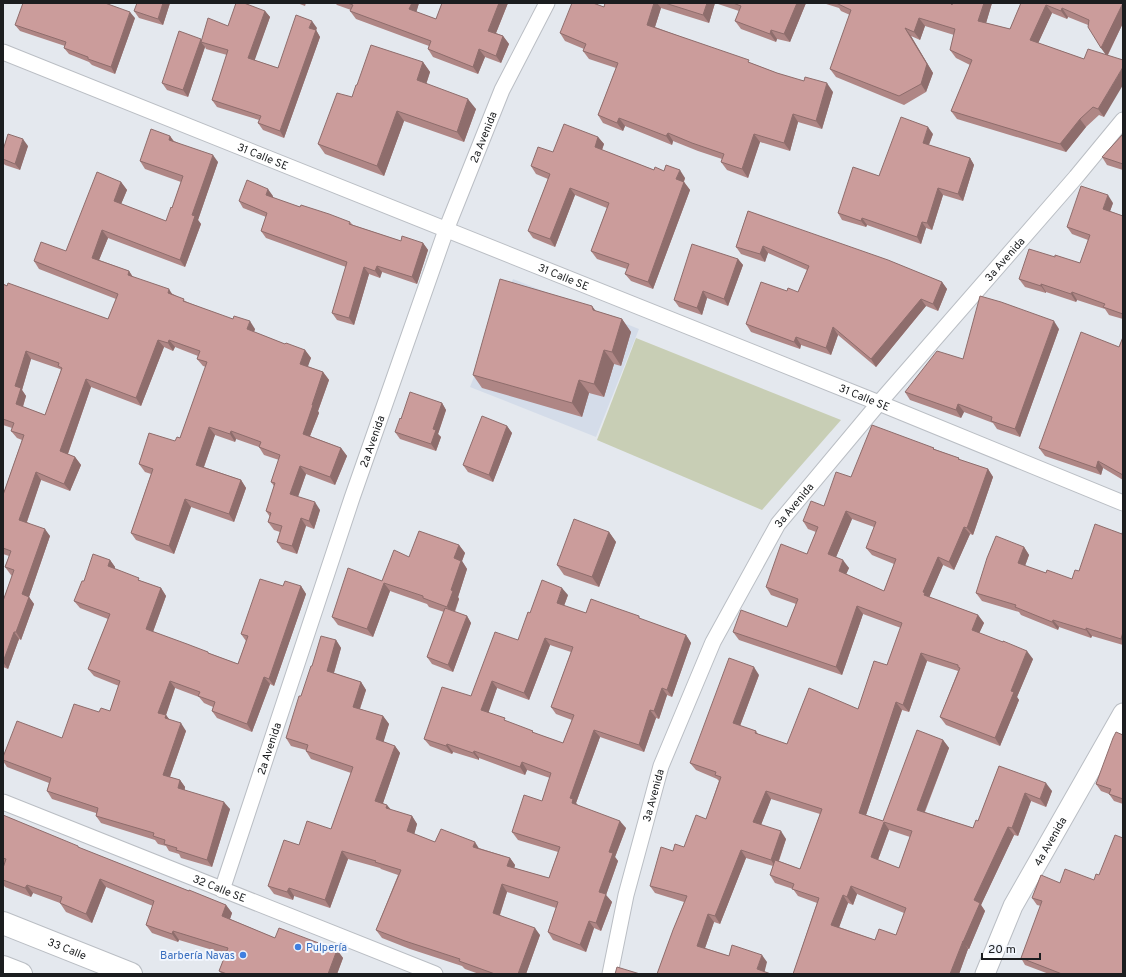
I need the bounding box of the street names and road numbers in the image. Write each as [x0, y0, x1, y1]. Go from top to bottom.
street label: 2a Avenida [468, 110, 501, 165]
street label: 31 Calle SE [235, 141, 290, 174]
street label: 3a Avenida [982, 235, 1028, 285]
street label: 31 Calle SE [536, 261, 591, 294]
street label: 31 Calle SE [837, 382, 892, 415]
street label: 2a Avenida [357, 414, 388, 470]
street label: 3a Avenida [772, 480, 817, 531]
street label: 2a Avenida [255, 721, 285, 777]
street label: 3a Avenida [640, 767, 668, 823]
street label: 4a Avenida [1031, 815, 1070, 869]
street label: 32 Calle SE [190, 872, 248, 906]
street label: 33 Calle [45, 935, 88, 963]

